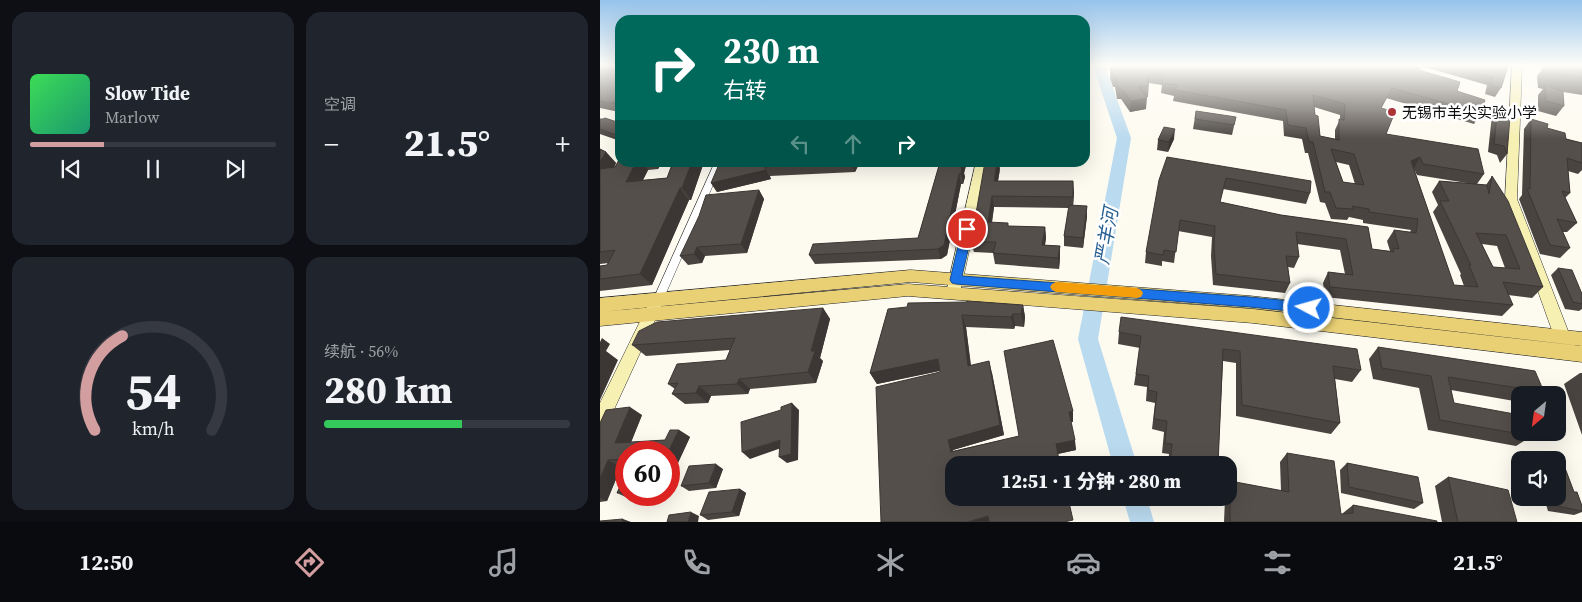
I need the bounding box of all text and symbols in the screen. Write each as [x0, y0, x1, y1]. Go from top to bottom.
text: 230 m [723, 27, 819, 75]
icon: right [640, 35, 705, 100]
text: 右转 [723, 75, 767, 105]
text: Slow Tide [105, 80, 190, 106]
text: 空调 [324, 93, 356, 115]
place label: 无锡市羊尖实验小学 [1402, 102, 1537, 123]
text: Marlow [105, 106, 160, 128]
marker: 无锡市羊尖实验小学 [1386, 106, 1398, 118]
text: 21.5° [404, 117, 490, 169]
text: − [324, 125, 339, 163]
text: + [555, 125, 570, 163]
icon: left [786, 130, 814, 158]
icon: ahead [839, 130, 867, 158]
icon: right [892, 130, 920, 158]
icon: previous [57, 155, 85, 183]
icon: pause [139, 155, 167, 183]
icon: next [221, 155, 249, 183]
water label: 严羊河 [1088, 202, 1124, 266]
pin [946, 208, 988, 250]
icon: arrive [953, 215, 981, 243]
position arrow [1282, 281, 1334, 333]
text: 续航 · 56% [324, 340, 398, 362]
text: 54 [125, 355, 181, 426]
text: 280 km [324, 364, 452, 416]
north arrow [1511, 386, 1566, 441]
map controls [1511, 386, 1566, 506]
text: km/h [132, 416, 175, 441]
speed limit sign: 60 [615, 441, 680, 506]
button: sound [1511, 451, 1566, 506]
text: 12:51 · 1 分钟 · 280 m [1001, 468, 1181, 494]
icon: directions [292, 545, 327, 580]
icon: music [486, 545, 521, 580]
icon: phone [679, 545, 714, 580]
icon: climate [873, 545, 908, 580]
icon: car [1066, 545, 1101, 580]
icon: filters [1260, 545, 1295, 580]
text: 12:50 [79, 547, 134, 577]
text: 21.5° [1453, 547, 1503, 577]

